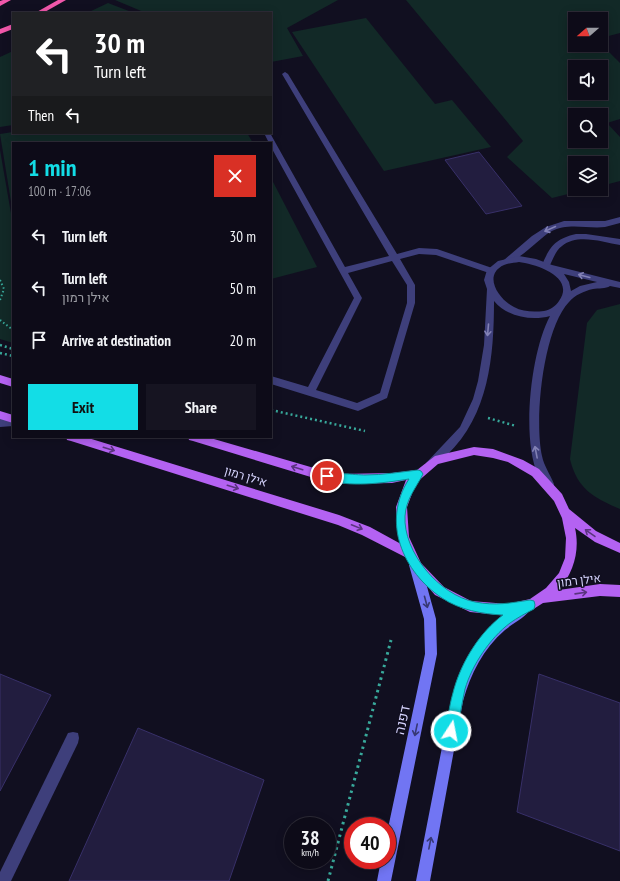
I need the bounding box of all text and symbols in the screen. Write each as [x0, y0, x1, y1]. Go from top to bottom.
north arrow [568, 12, 608, 52]
map controls [568, 12, 608, 196]
text: 30 m [94, 24, 145, 61]
icon: left [28, 28, 80, 80]
text: Turn left [94, 60, 146, 83]
button: sound [568, 60, 608, 100]
icon: left [62, 104, 84, 126]
text: Then [28, 106, 54, 125]
button: search [568, 108, 608, 148]
text: 1 min [28, 152, 76, 183]
button: close [214, 155, 256, 197]
button: layers [568, 156, 608, 196]
text: 100 m · 17:06 [28, 183, 91, 200]
icon: left [28, 225, 50, 247]
one-way arrow [544, 226, 556, 233]
text: Turn left [62, 227, 107, 246]
text: 30 m [230, 227, 256, 246]
text: Turn left [62, 269, 107, 288]
one-way arrow [578, 272, 591, 279]
icon: left [28, 277, 50, 299]
text: 50 m [230, 279, 256, 298]
text: אילן רמון [62, 289, 110, 306]
one-way arrow [485, 323, 492, 336]
icon: arrive [28, 329, 50, 351]
text: Arrive at destination [62, 331, 171, 350]
text: 20 m [230, 331, 256, 350]
button: Exit [28, 384, 138, 430]
button: Share [146, 384, 256, 430]
one-way arrow [102, 445, 114, 453]
one-way arrow [532, 446, 540, 459]
pin [310, 459, 344, 493]
street label: אילן רמון [223, 462, 269, 490]
one-way arrow [290, 464, 303, 471]
icon: arrive [316, 465, 338, 487]
one-way arrow [226, 484, 239, 491]
one-way arrow [350, 524, 362, 531]
one-way arrow [585, 529, 596, 537]
street label: אילן רמון [556, 570, 602, 590]
one-way arrow [574, 589, 587, 597]
one-way arrow [423, 596, 430, 609]
street label: דפנה [390, 704, 414, 736]
position arrow [430, 710, 472, 752]
one-way arrow [411, 723, 419, 736]
speed limit sign: 40 [344, 817, 396, 869]
text: 38 [300, 825, 320, 851]
one-way arrow [426, 837, 434, 850]
text: km/h [301, 846, 319, 859]

